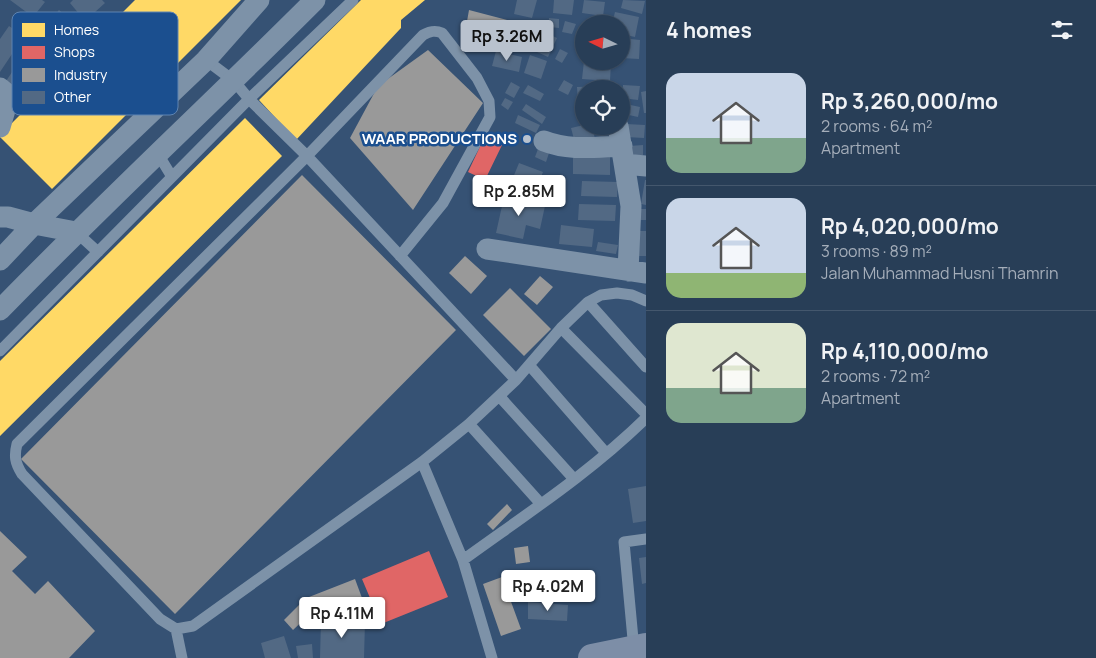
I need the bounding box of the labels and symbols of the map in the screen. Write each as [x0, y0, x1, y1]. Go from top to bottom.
legend [12, 12, 178, 115]
north arrow [575, 15, 630, 70]
text: Homes [54, 20, 99, 39]
pin: Rp 3.26M [455, 20, 559, 62]
text: Shops [54, 42, 95, 61]
text: Industry [54, 65, 108, 84]
text: Other [54, 87, 91, 106]
place label: WAAR PRODUCTIONS [362, 128, 517, 149]
marker: WAAR PRODUCTIONS [521, 133, 533, 145]
pin: Rp 2.85M [467, 174, 571, 217]
pin: Rp 4.02M [496, 570, 600, 612]
pin: Rp 4.11M [290, 596, 394, 639]

